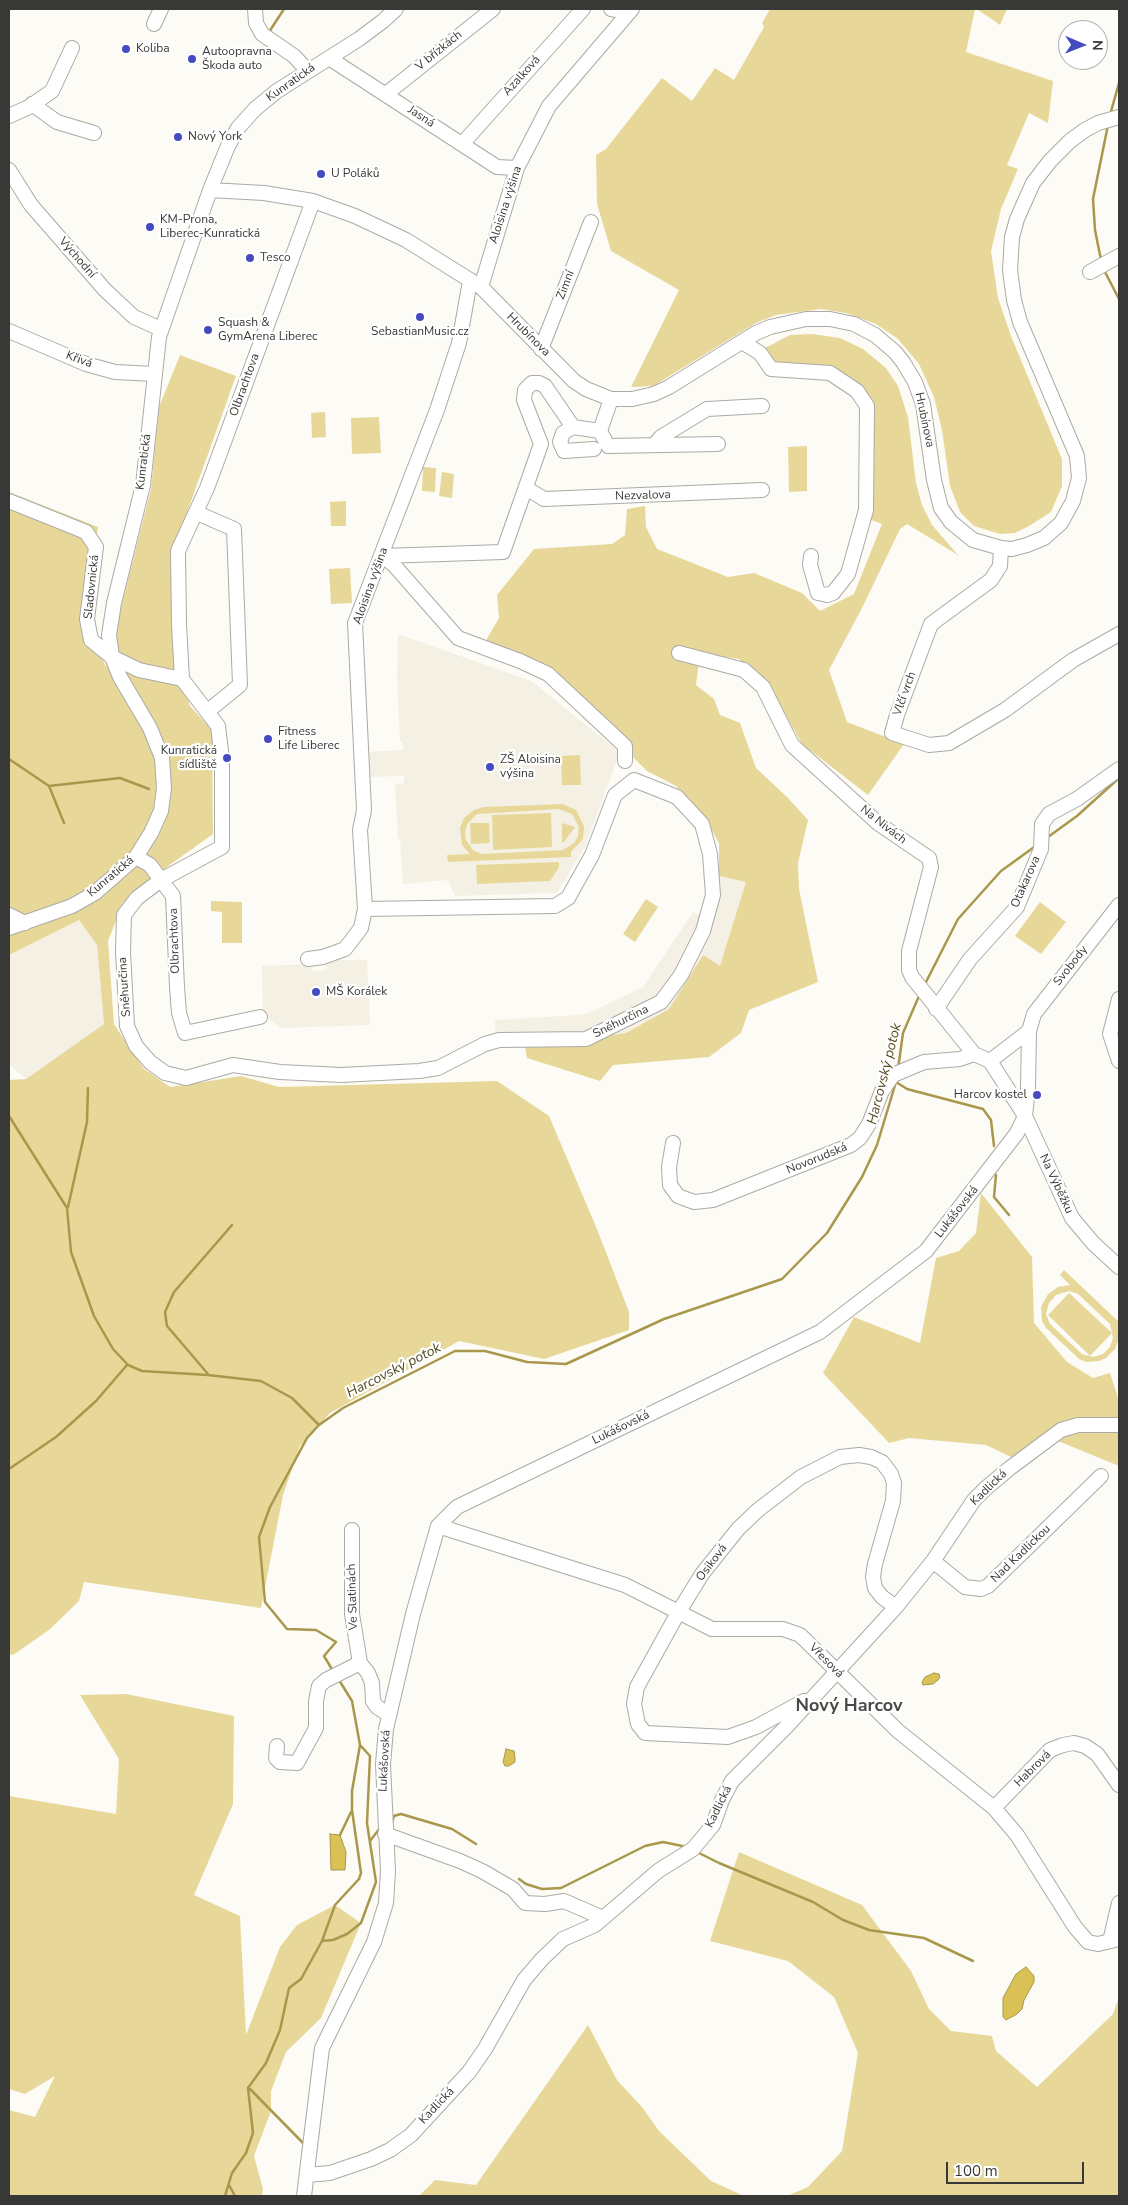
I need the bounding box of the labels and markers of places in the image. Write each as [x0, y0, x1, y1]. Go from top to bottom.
place label: Koliba [136, 42, 170, 56]
marker: Koliba [120, 43, 132, 55]
place label: Autoopravna Škoda auto [202, 45, 272, 73]
marker: Autoopravna Škoda auto [186, 53, 198, 65]
place label: Nový York [188, 130, 242, 144]
marker: Nový York [172, 131, 184, 143]
place label: U Poláků [331, 167, 379, 181]
marker: U Poláků [315, 168, 327, 180]
place label: KM-Prona, Liberec-Kunratická [160, 213, 260, 241]
marker: KM-Prona, Liberec-Kunratická [144, 221, 156, 233]
place label: Tesco [260, 251, 291, 265]
marker: Tesco [244, 252, 256, 264]
marker: SebastianMusic.cz [414, 311, 426, 323]
place label: Squash & GymArena Liberec [218, 316, 318, 344]
marker: Squash & GymArena Liberec [202, 324, 214, 336]
place label: SebastianMusic.cz [371, 325, 469, 339]
place label: Fitness Life Liberec [278, 725, 339, 753]
marker: Fitness Life Liberec [262, 733, 274, 745]
place label: Kunratická sídliště [161, 744, 217, 772]
marker: Kunratická sídliště [221, 752, 233, 764]
place label: ZŠ Aloisina výšina [500, 753, 561, 781]
marker: ZŠ Aloisina výšina [484, 761, 496, 773]
place label: MŠ Korálek [326, 985, 387, 999]
marker: MŠ Korálek [310, 986, 322, 998]
place label: Harcov kostel [954, 1088, 1027, 1102]
marker: Harcov kostel [1031, 1089, 1043, 1101]

